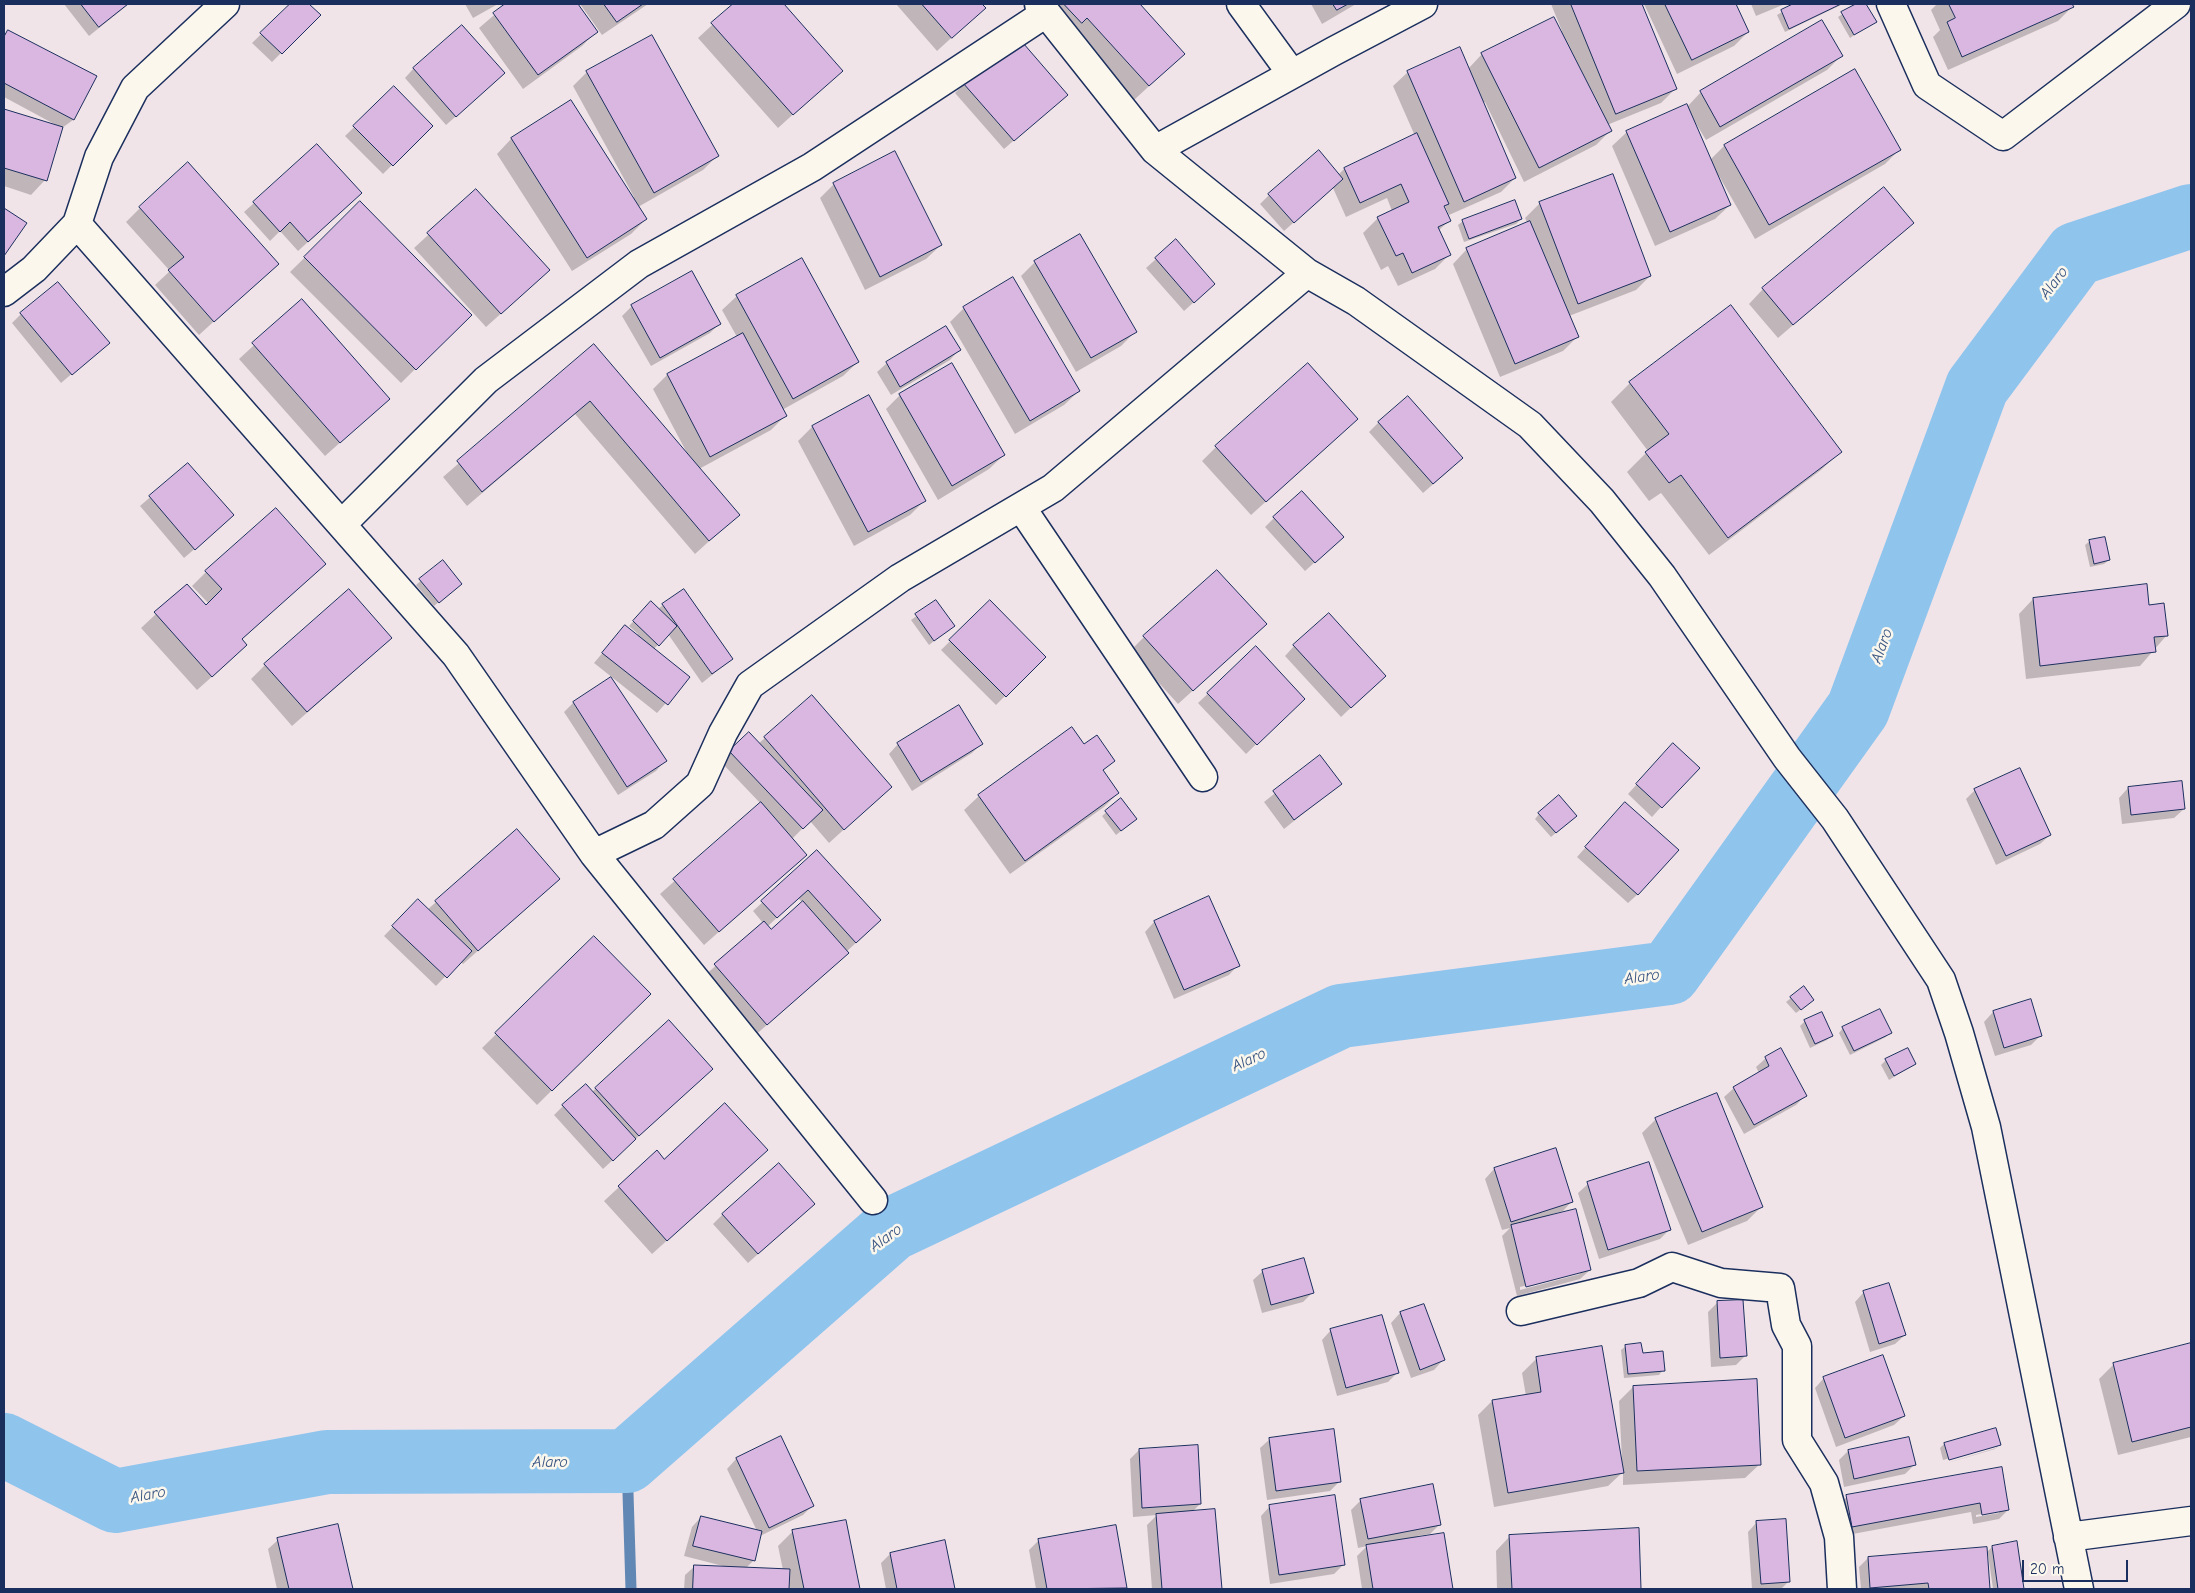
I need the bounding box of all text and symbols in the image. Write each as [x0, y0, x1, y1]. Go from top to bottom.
water label: Alaro [2036, 263, 2072, 303]
water label: Alaro [1867, 626, 1897, 666]
water label: Alaro [1623, 965, 1661, 989]
water label: Alaro [1229, 1044, 1269, 1076]
water label: Alaro [866, 1220, 906, 1256]
water label: Alaro [532, 1452, 568, 1472]
water label: Alaro [129, 1482, 167, 1508]
scale bar [2025, 1550, 2131, 1582]
text: 20 m [2030, 1560, 2064, 1578]

